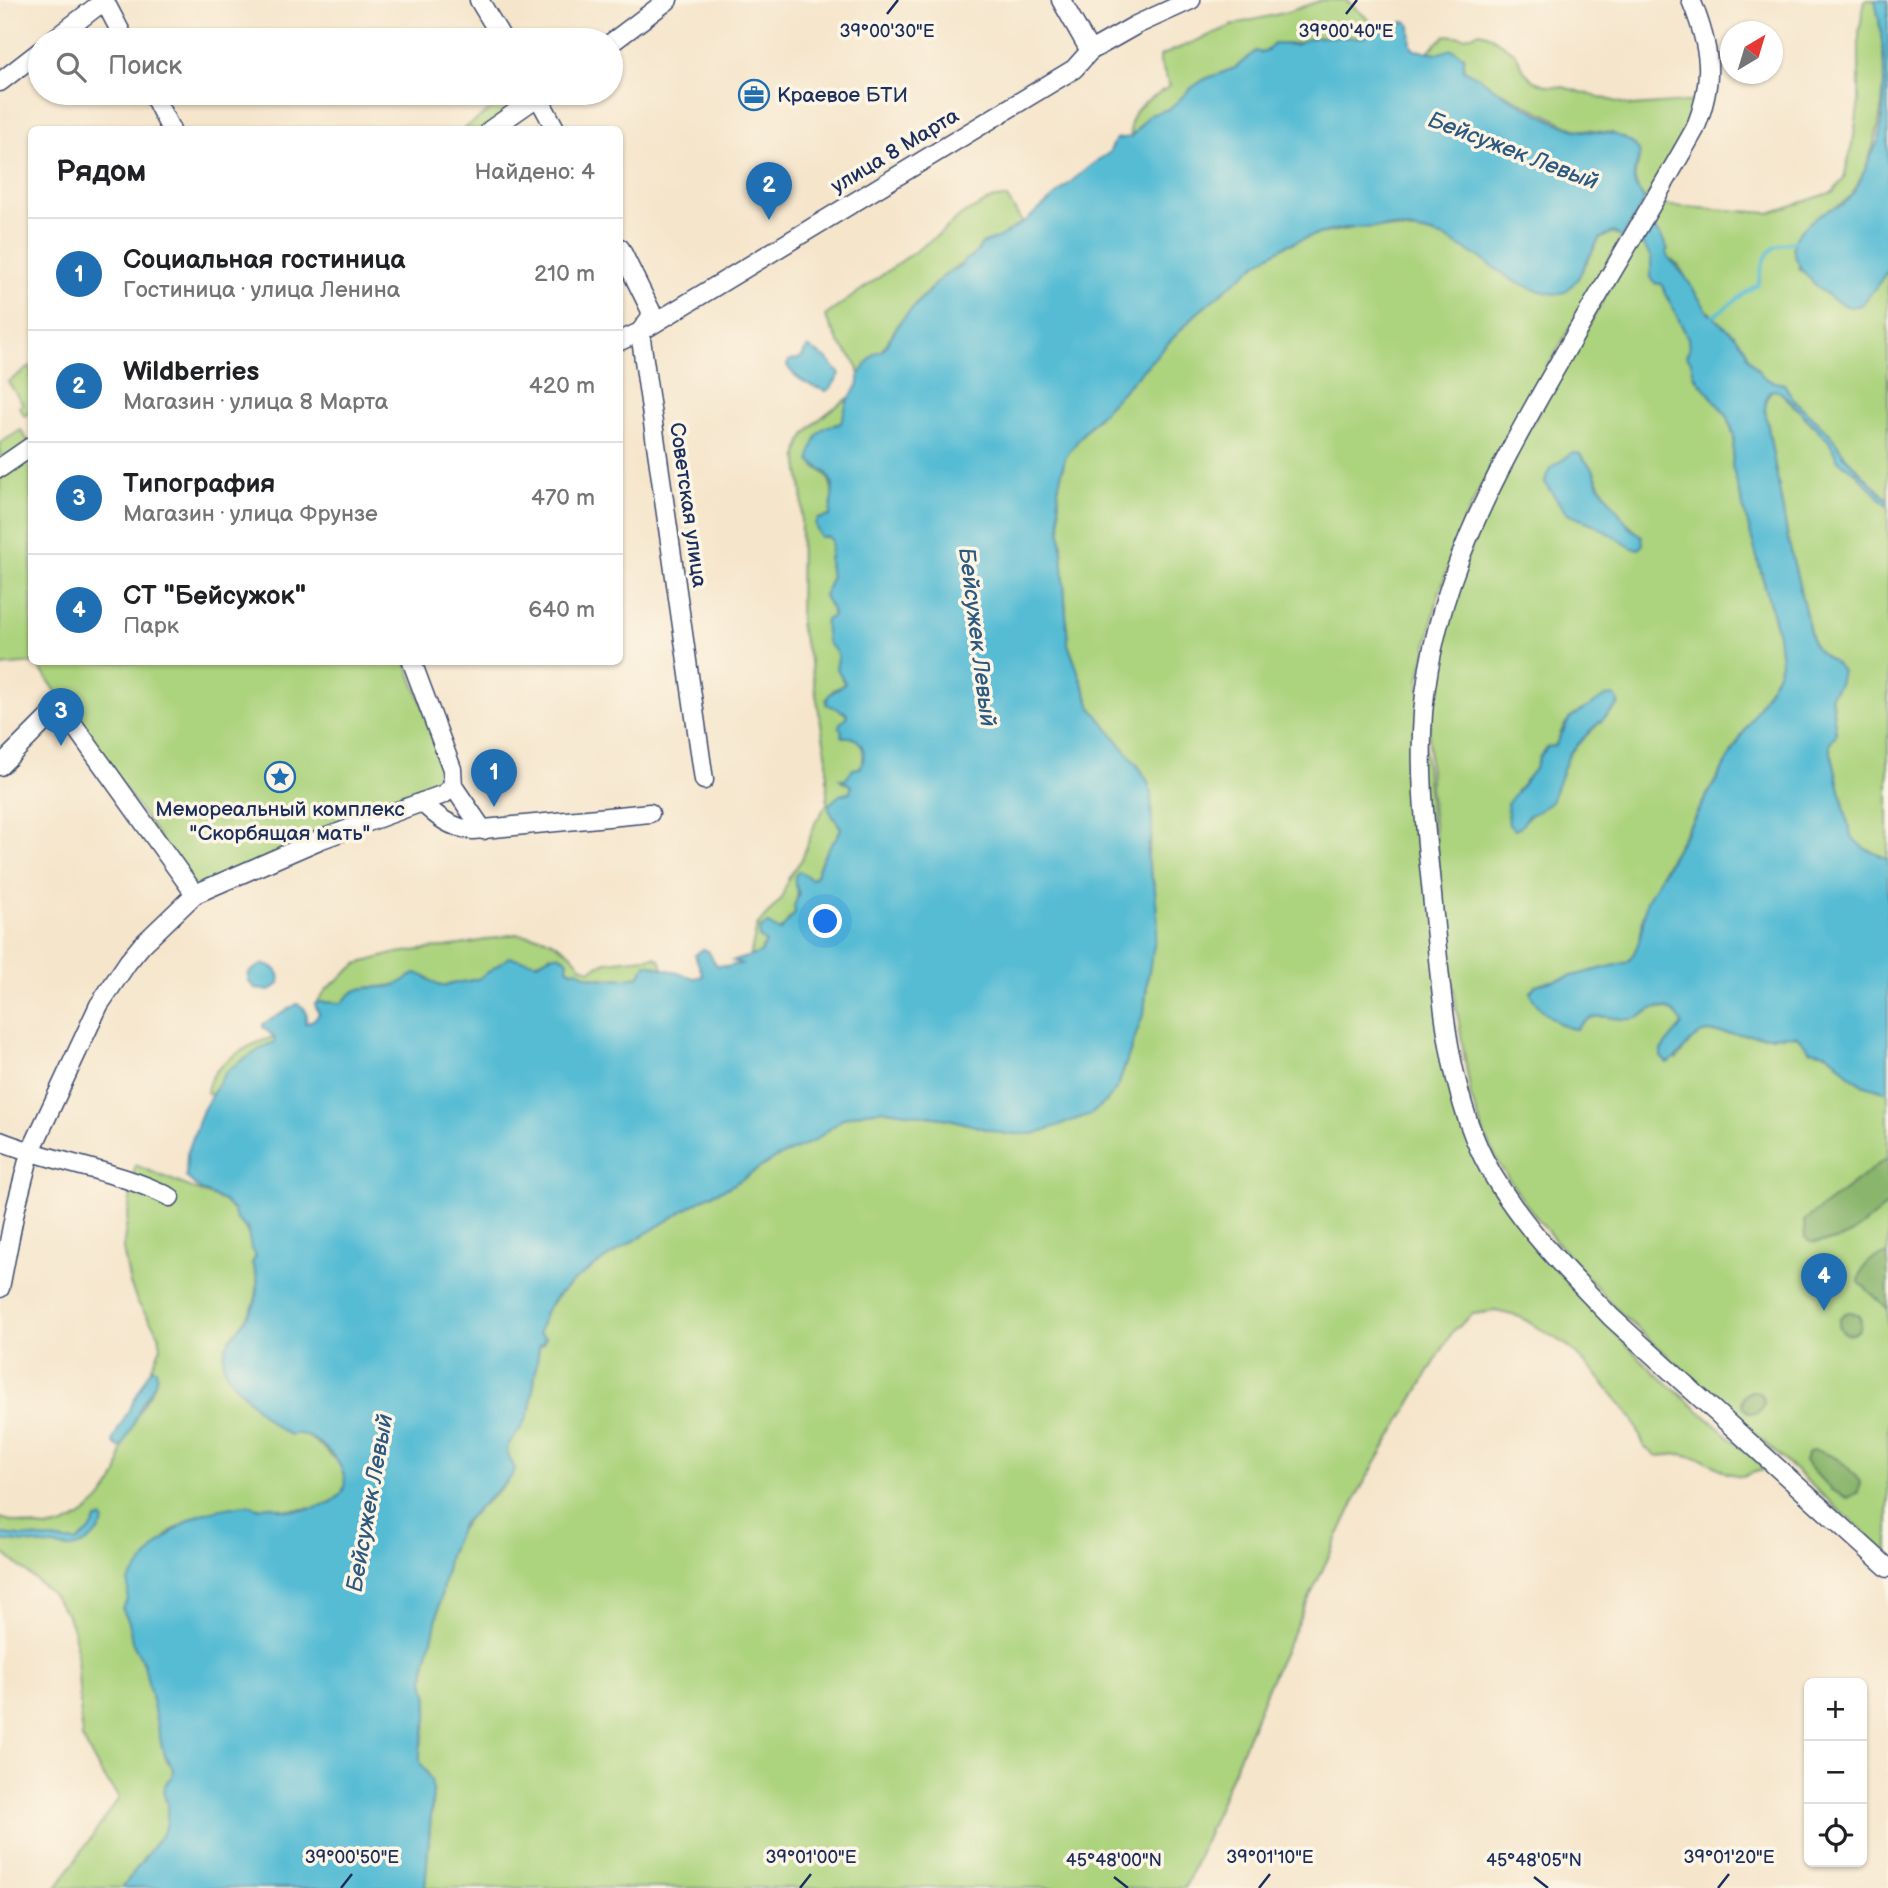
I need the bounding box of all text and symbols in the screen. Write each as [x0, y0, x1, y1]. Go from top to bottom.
text: 39°00'30"E [839, 21, 935, 42]
text: 39°00'40"E [1298, 21, 1394, 42]
north arrow [1720, 21, 1783, 84]
search box [28, 28, 623, 105]
icon: search [52, 48, 90, 86]
text: Поиск [108, 51, 182, 82]
office icon: Краевое БТИ [737, 78, 771, 112]
place label: Краевое БТИ [777, 83, 908, 108]
street label: улица 8 Марта [826, 103, 964, 199]
water label: Бейсужек Левый [1424, 106, 1602, 196]
text: Рядом [56, 154, 146, 190]
text: Найдено: 4 [475, 158, 595, 186]
pin: 2 [746, 162, 792, 220]
text: Социальная гостиница [123, 245, 405, 276]
text: 1 [74, 260, 84, 288]
text: 210 m [534, 260, 595, 288]
text: Гостиница · улица Ленина [123, 276, 400, 304]
text: Wildberries [123, 357, 259, 388]
text: 2 [72, 372, 86, 400]
text: 420 m [529, 372, 595, 400]
text: Магазин · улица 8 Марта [123, 388, 388, 416]
street label: Советская улица [664, 421, 712, 590]
text: Типография [123, 469, 275, 500]
text: 3 [72, 484, 86, 512]
text: 470 m [531, 484, 595, 512]
text: Магазин · улица Фрунзе [123, 500, 378, 528]
water label: Бейсужек Левый [952, 546, 1002, 728]
text: СТ "Бейсужок" [123, 581, 306, 612]
text: 4 [72, 596, 86, 624]
text: 640 m [528, 596, 595, 624]
text: Парк [123, 612, 179, 640]
pin: 3 [38, 688, 84, 746]
pin: 1 [471, 749, 517, 807]
place icon: Мемореальный комплекс "Cкорбящая мать" [263, 760, 297, 794]
place label: Мемореальный комплекс "Cкорбящая мать" [155, 797, 405, 846]
your location [808, 904, 842, 938]
pin: 4 [1801, 1253, 1847, 1311]
water label: Бейсужек Левый [341, 1412, 399, 1594]
map controls [1804, 1678, 1867, 1867]
button: + [1804, 1678, 1867, 1741]
button: − [1804, 1741, 1867, 1804]
button: locate [1804, 1804, 1867, 1867]
text: 39°00'50"E [305, 1847, 399, 1868]
text: 39°01'00"E [765, 1847, 857, 1868]
text: 39°01'10"E [1226, 1847, 1314, 1868]
text: 39°01'20"E [1683, 1847, 1775, 1868]
text: 45°48'00"N [1066, 1850, 1162, 1871]
text: 45°48'05"N [1486, 1850, 1582, 1871]

